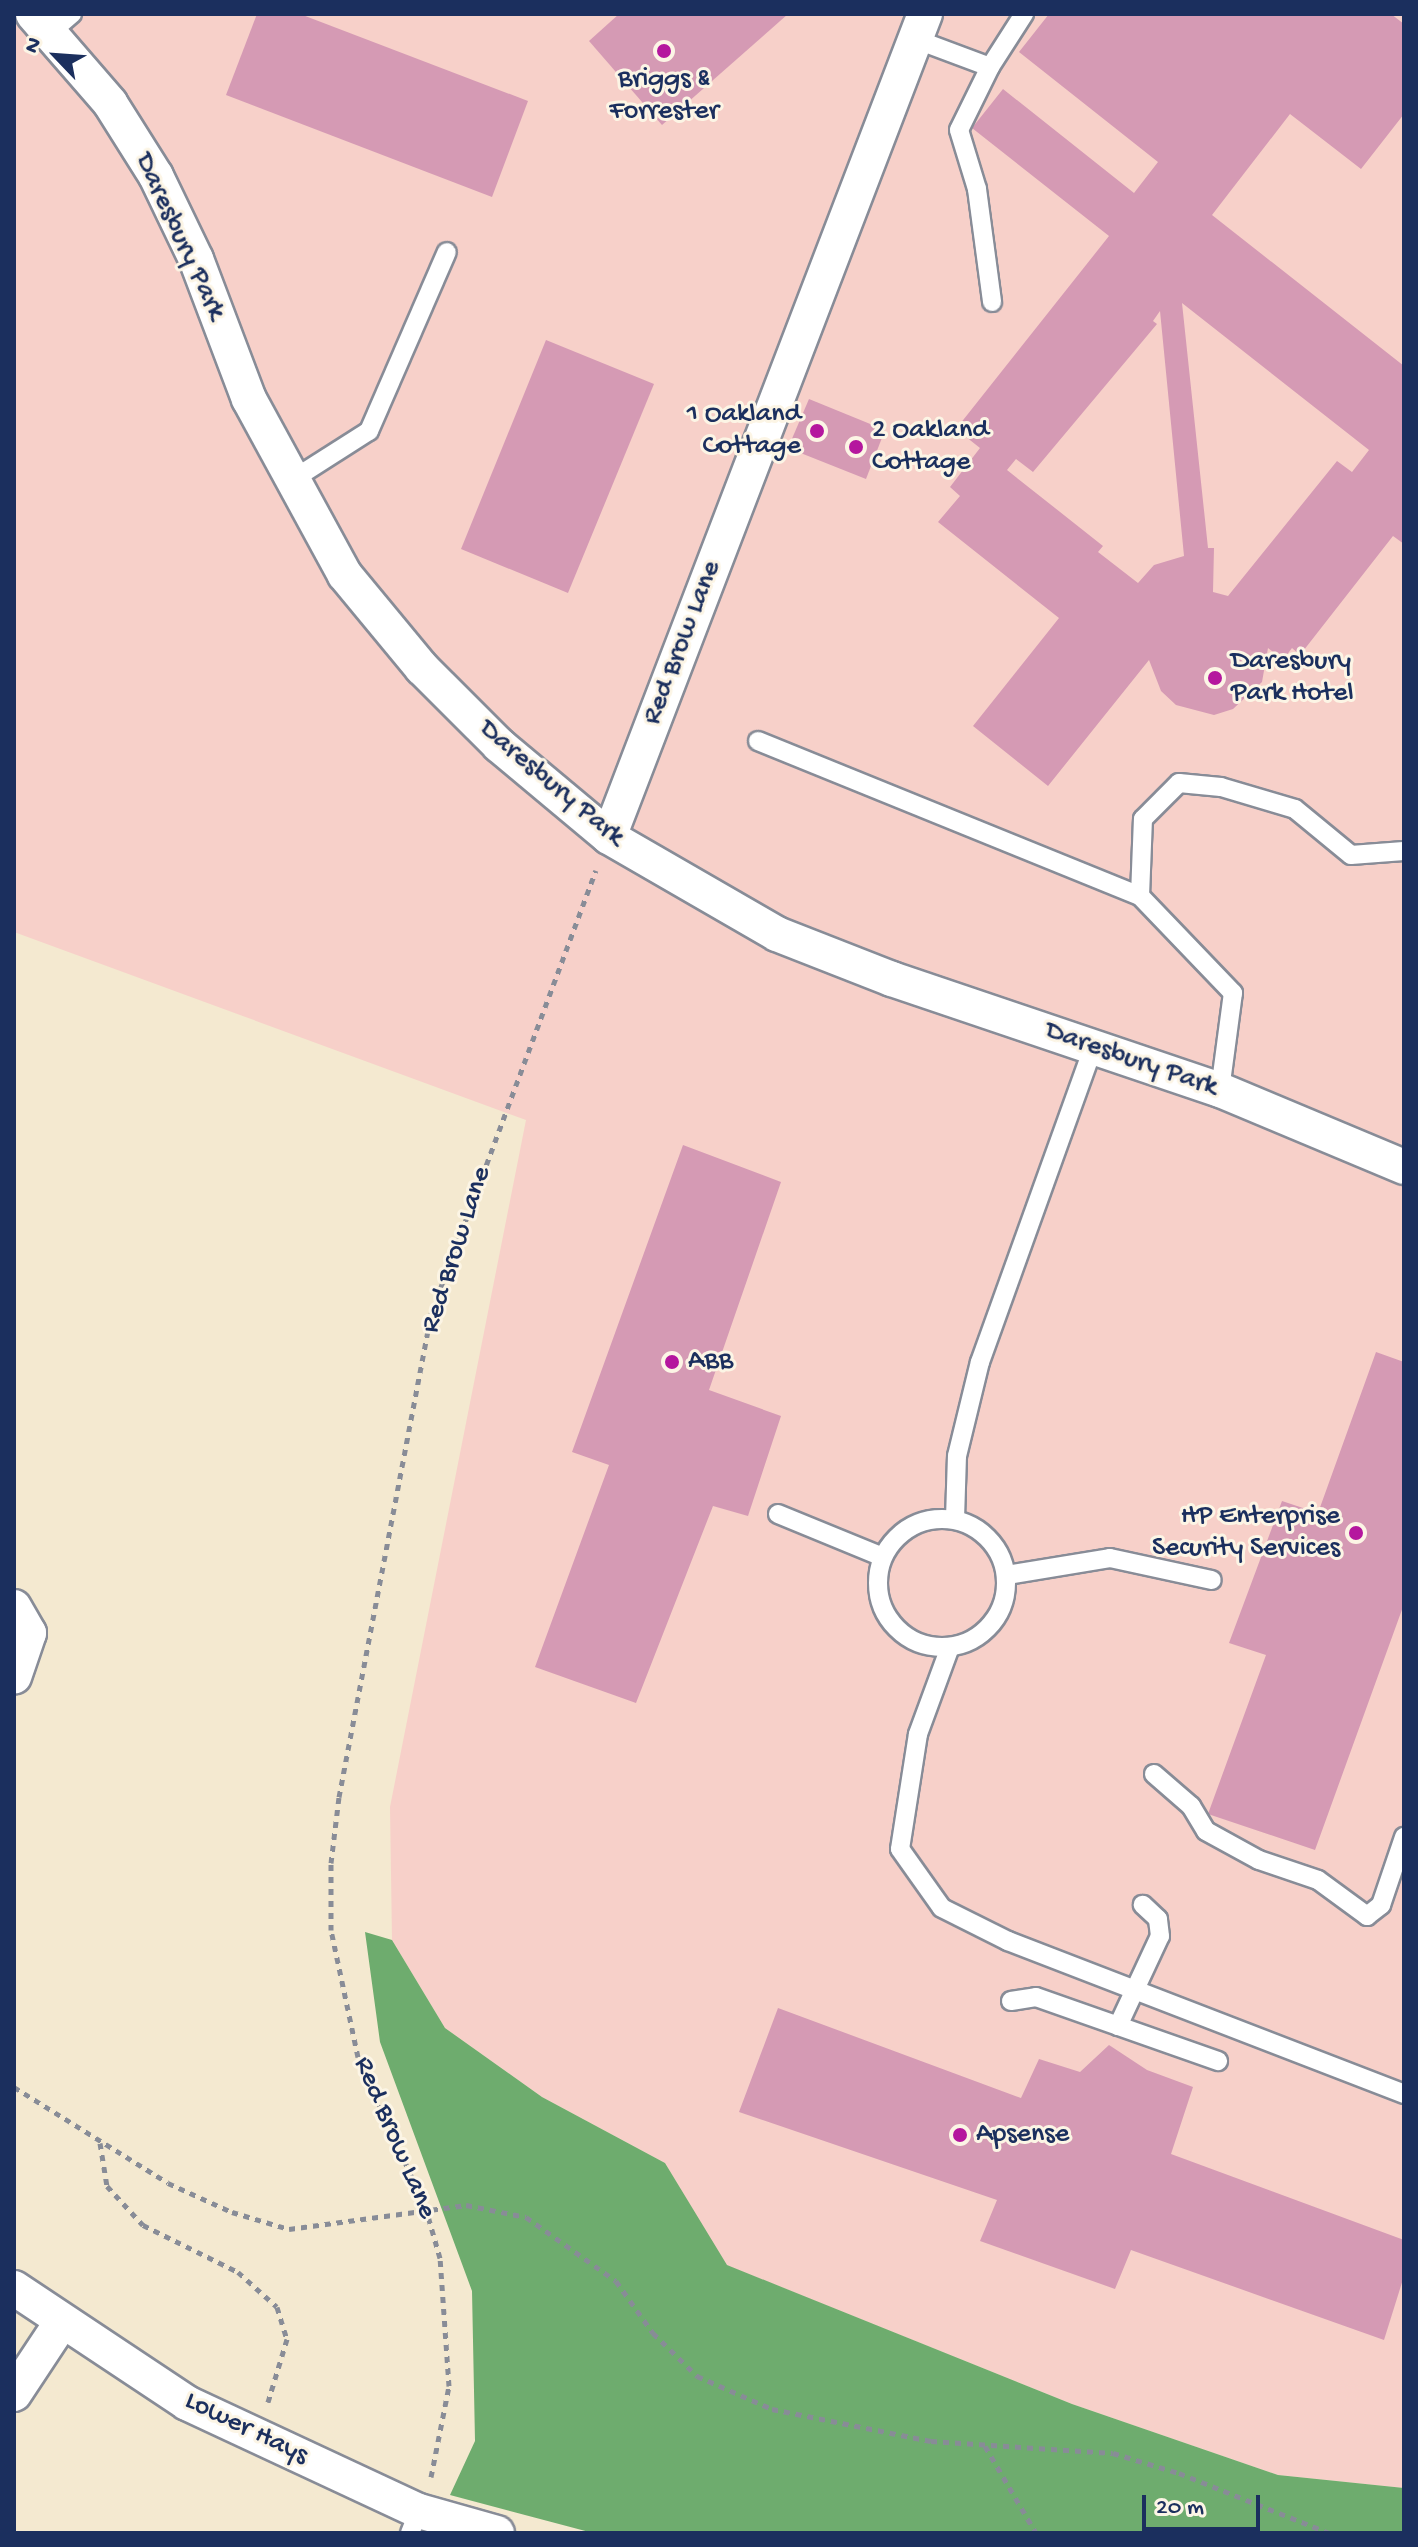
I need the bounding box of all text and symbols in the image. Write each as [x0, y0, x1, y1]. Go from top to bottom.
north arrow [16, 16, 96, 96]
text: N [19, 34, 49, 58]
marker: Briggs & Forrester [655, 42, 673, 60]
place label: Briggs & Forrester [609, 63, 719, 129]
street label: Daresbury Park [126, 148, 232, 326]
place label: 1 Oakland Cottage [687, 398, 801, 464]
place label: 2 Oakland Cottage [872, 414, 989, 480]
marker: 1 Oakland Cottage [808, 422, 826, 440]
marker: 2 Oakland Cottage [847, 438, 865, 456]
street label: Red Brow Lane [636, 556, 730, 730]
place label: Daresbury Park Hotel [1231, 645, 1354, 711]
marker: Daresbury Park Hotel [1206, 669, 1224, 687]
street label: Daresbury Park [471, 713, 631, 855]
street label: Daresbury Park [1040, 1015, 1222, 1105]
street label: Red Brow Lane [414, 1163, 500, 1337]
place label: ABB [688, 1345, 733, 1379]
marker: ABB [663, 1353, 681, 1371]
place label: HP Enterprise Security Services [1152, 1500, 1340, 1566]
marker: HP Enterprise Security Services [1347, 1524, 1365, 1542]
street label: Red Brow Lane [345, 2052, 443, 2224]
place label: Apsense [976, 2118, 1069, 2152]
marker: Apsense [951, 2126, 969, 2144]
street label: Lower Hays [179, 2385, 313, 2473]
scale bar [1146, 2479, 1264, 2529]
text: 20 m [1156, 2494, 1204, 2523]

